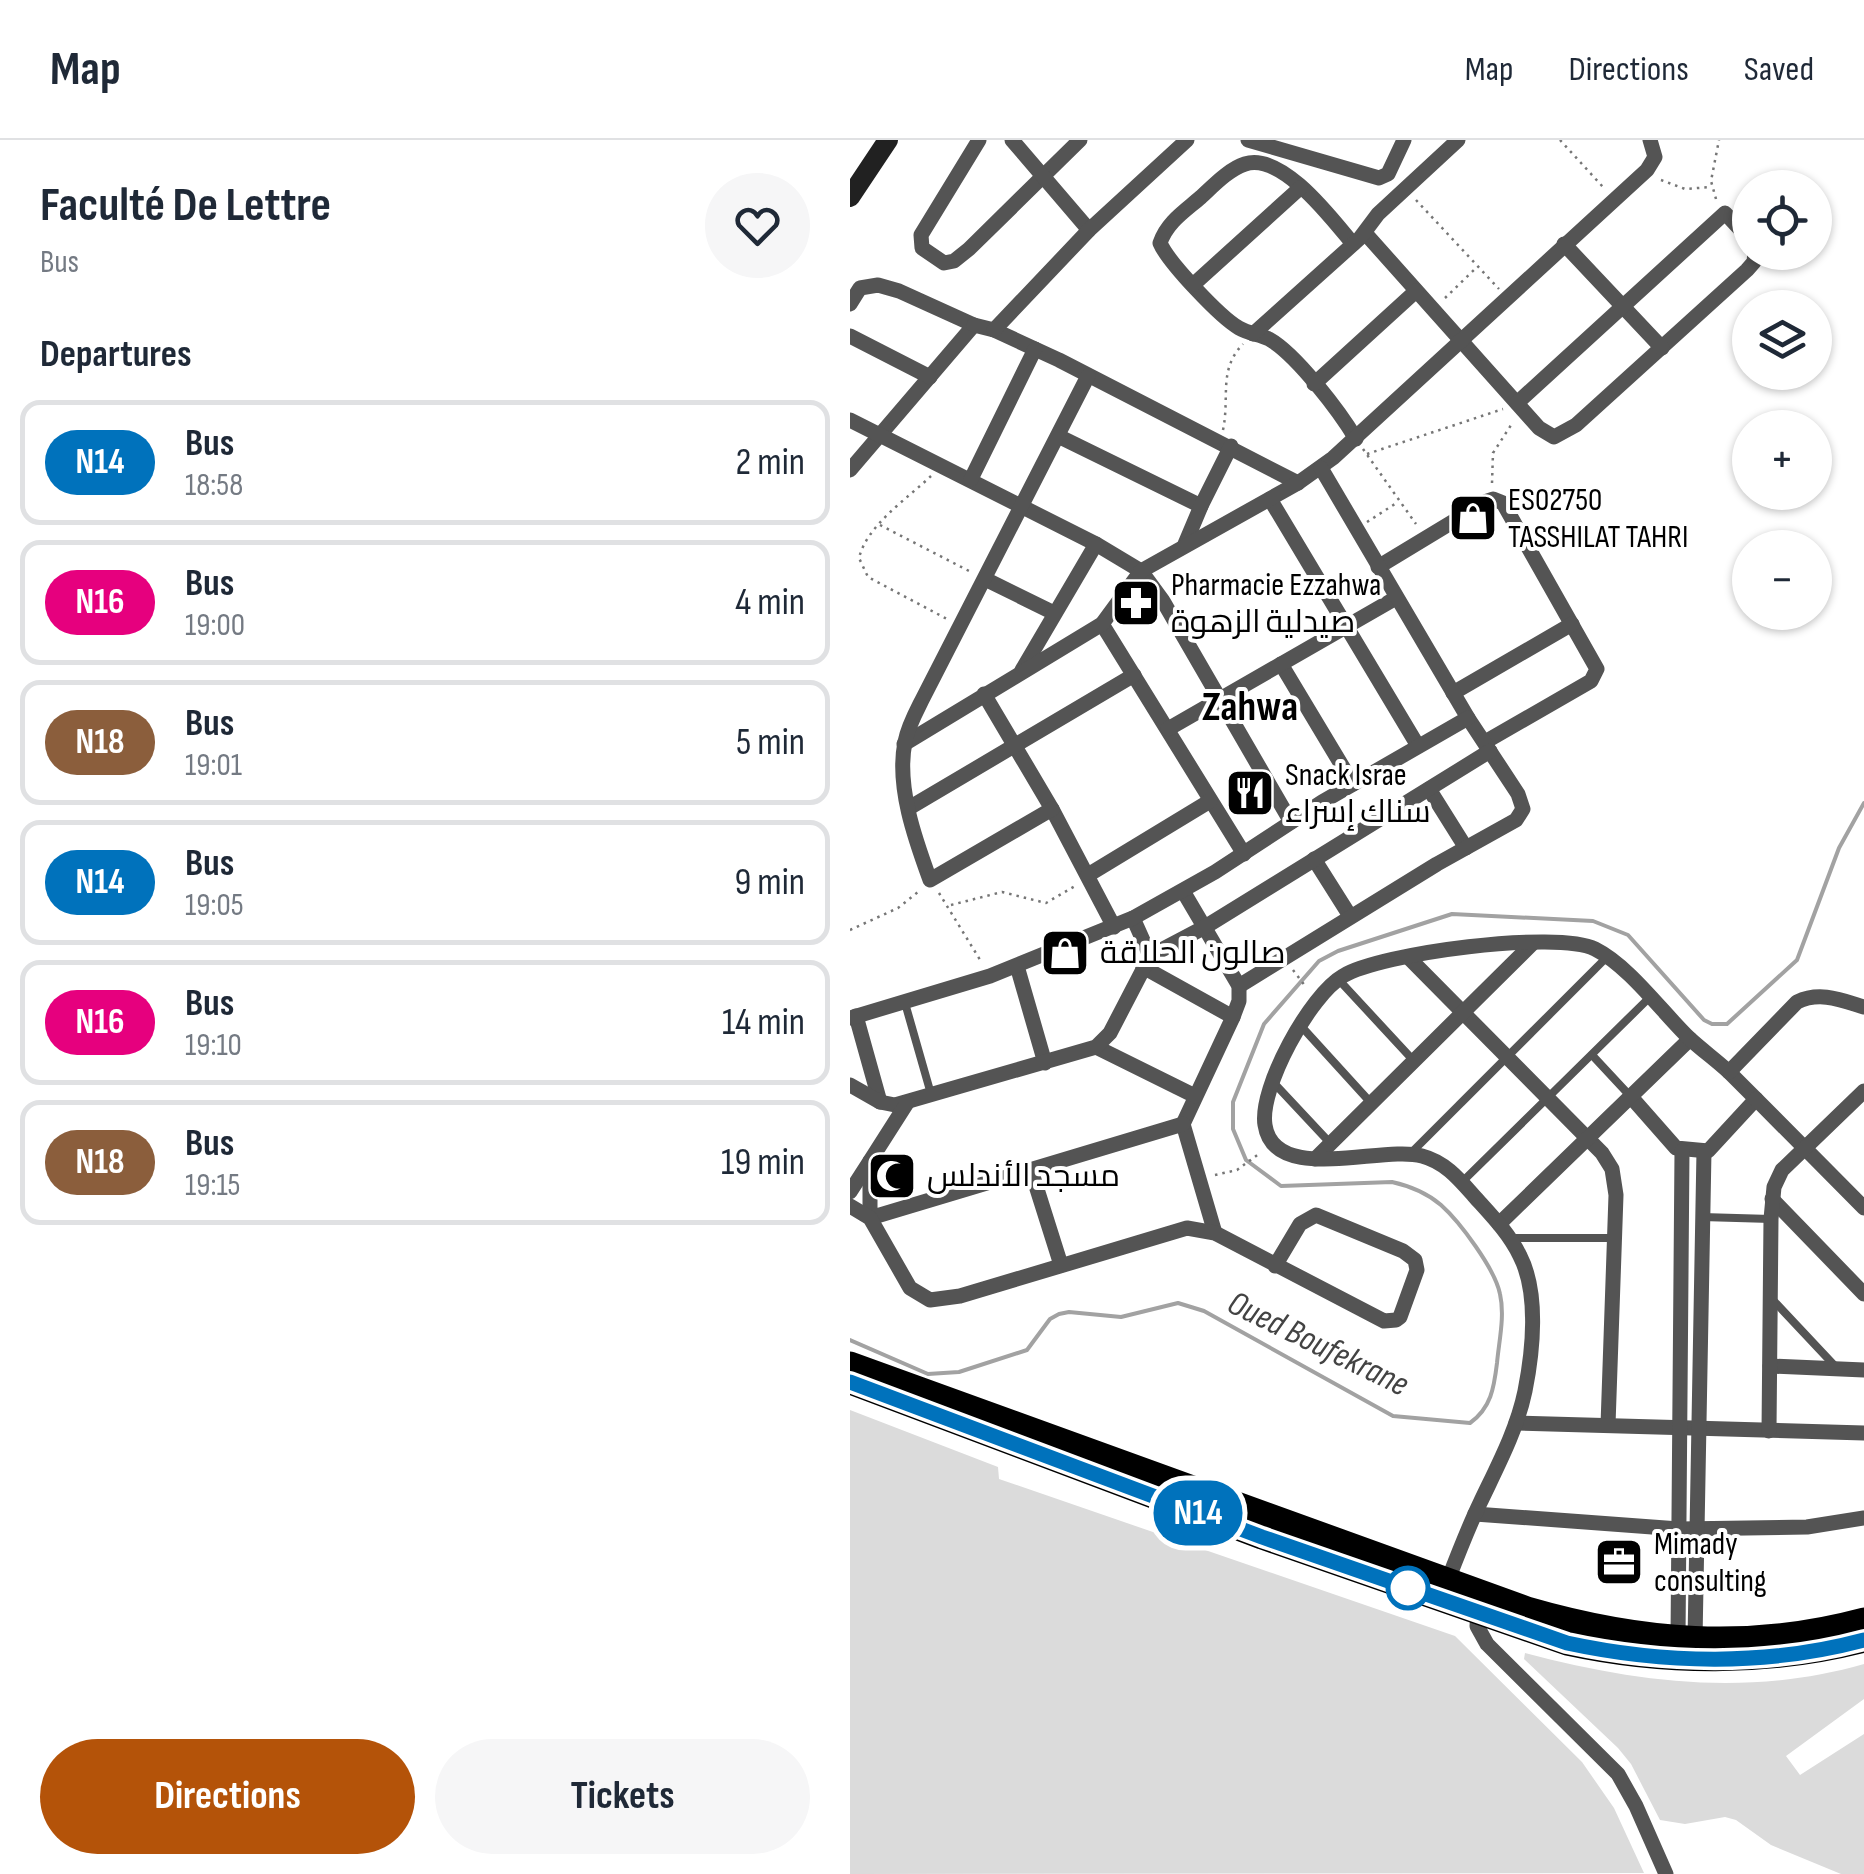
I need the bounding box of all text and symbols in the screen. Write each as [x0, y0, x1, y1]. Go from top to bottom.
text: Map [50, 41, 121, 98]
text: Map [1465, 48, 1514, 91]
text: Directions [1569, 48, 1689, 91]
text: Saved [1744, 48, 1814, 91]
map controls [1732, 170, 1832, 630]
button: locate [1732, 170, 1832, 270]
button: heart [705, 173, 810, 278]
text: Faculté De Lettre [40, 177, 331, 234]
text: Bus [40, 243, 79, 282]
button: layers [1732, 290, 1832, 390]
text: Departures [40, 332, 192, 377]
button: + [1732, 410, 1832, 510]
text: Bus [185, 421, 234, 466]
text: 2 min [736, 440, 805, 485]
text: N14 [76, 441, 124, 484]
text: 18:58 [185, 466, 243, 505]
place label: ES02750 TASSHILAT TAHRI [1508, 481, 1688, 557]
shop icon: ES02750 TASSHILAT TAHRI [1447, 492, 1499, 544]
button: − [1732, 530, 1832, 630]
text: Bus [185, 561, 234, 606]
place label: Pharmacie Ezzahwa صيدلية الزهوة [1171, 566, 1381, 642]
pharmacy icon: Pharmacie Ezzahwa صيدلية الزهوة [1110, 577, 1162, 629]
text: 4 min [735, 580, 805, 625]
text: N16 [76, 581, 124, 624]
text: 19:00 [185, 606, 245, 645]
district label: Zahwa [1202, 682, 1298, 733]
text: Bus [185, 701, 234, 746]
text: 5 min [736, 720, 805, 765]
text: N18 [76, 721, 124, 764]
text: 19:01 [185, 746, 242, 785]
place label: Snack Israe سناك إسراء [1285, 756, 1431, 832]
restaurant icon: Snack Israe سناك إسراء [1224, 767, 1276, 819]
text: Bus [185, 841, 234, 886]
text: 9 min [734, 860, 805, 905]
text: N14 [76, 861, 124, 904]
text: 19:05 [185, 886, 244, 925]
shop icon: صالون الحلاقة [1039, 927, 1091, 979]
place label: صالون الحلاقة [1100, 934, 1285, 973]
text: Bus [185, 981, 234, 1026]
text: 14 min [722, 1000, 805, 1045]
text: N16 [76, 1001, 124, 1044]
text: 19:10 [185, 1026, 242, 1065]
text: Bus [185, 1121, 234, 1166]
text: 19 min [721, 1140, 805, 1185]
text: N18 [76, 1141, 124, 1184]
mosque icon: مسجد الأندلس [866, 1150, 918, 1202]
place label: مسجد الأندلس [927, 1157, 1120, 1196]
text: 19:15 [185, 1166, 240, 1205]
water label: Oued Boufekrane [1220, 1282, 1416, 1407]
line badge: N14 [1140, 1480, 1256, 1546]
text: N14 [1174, 1492, 1222, 1535]
place label: Mimady consulting [1654, 1525, 1767, 1601]
office icon: Mimady consulting [1593, 1536, 1645, 1588]
unlabelled marker [1387, 1567, 1429, 1609]
button: Directions [40, 1739, 415, 1854]
button: Tickets [435, 1739, 810, 1854]

